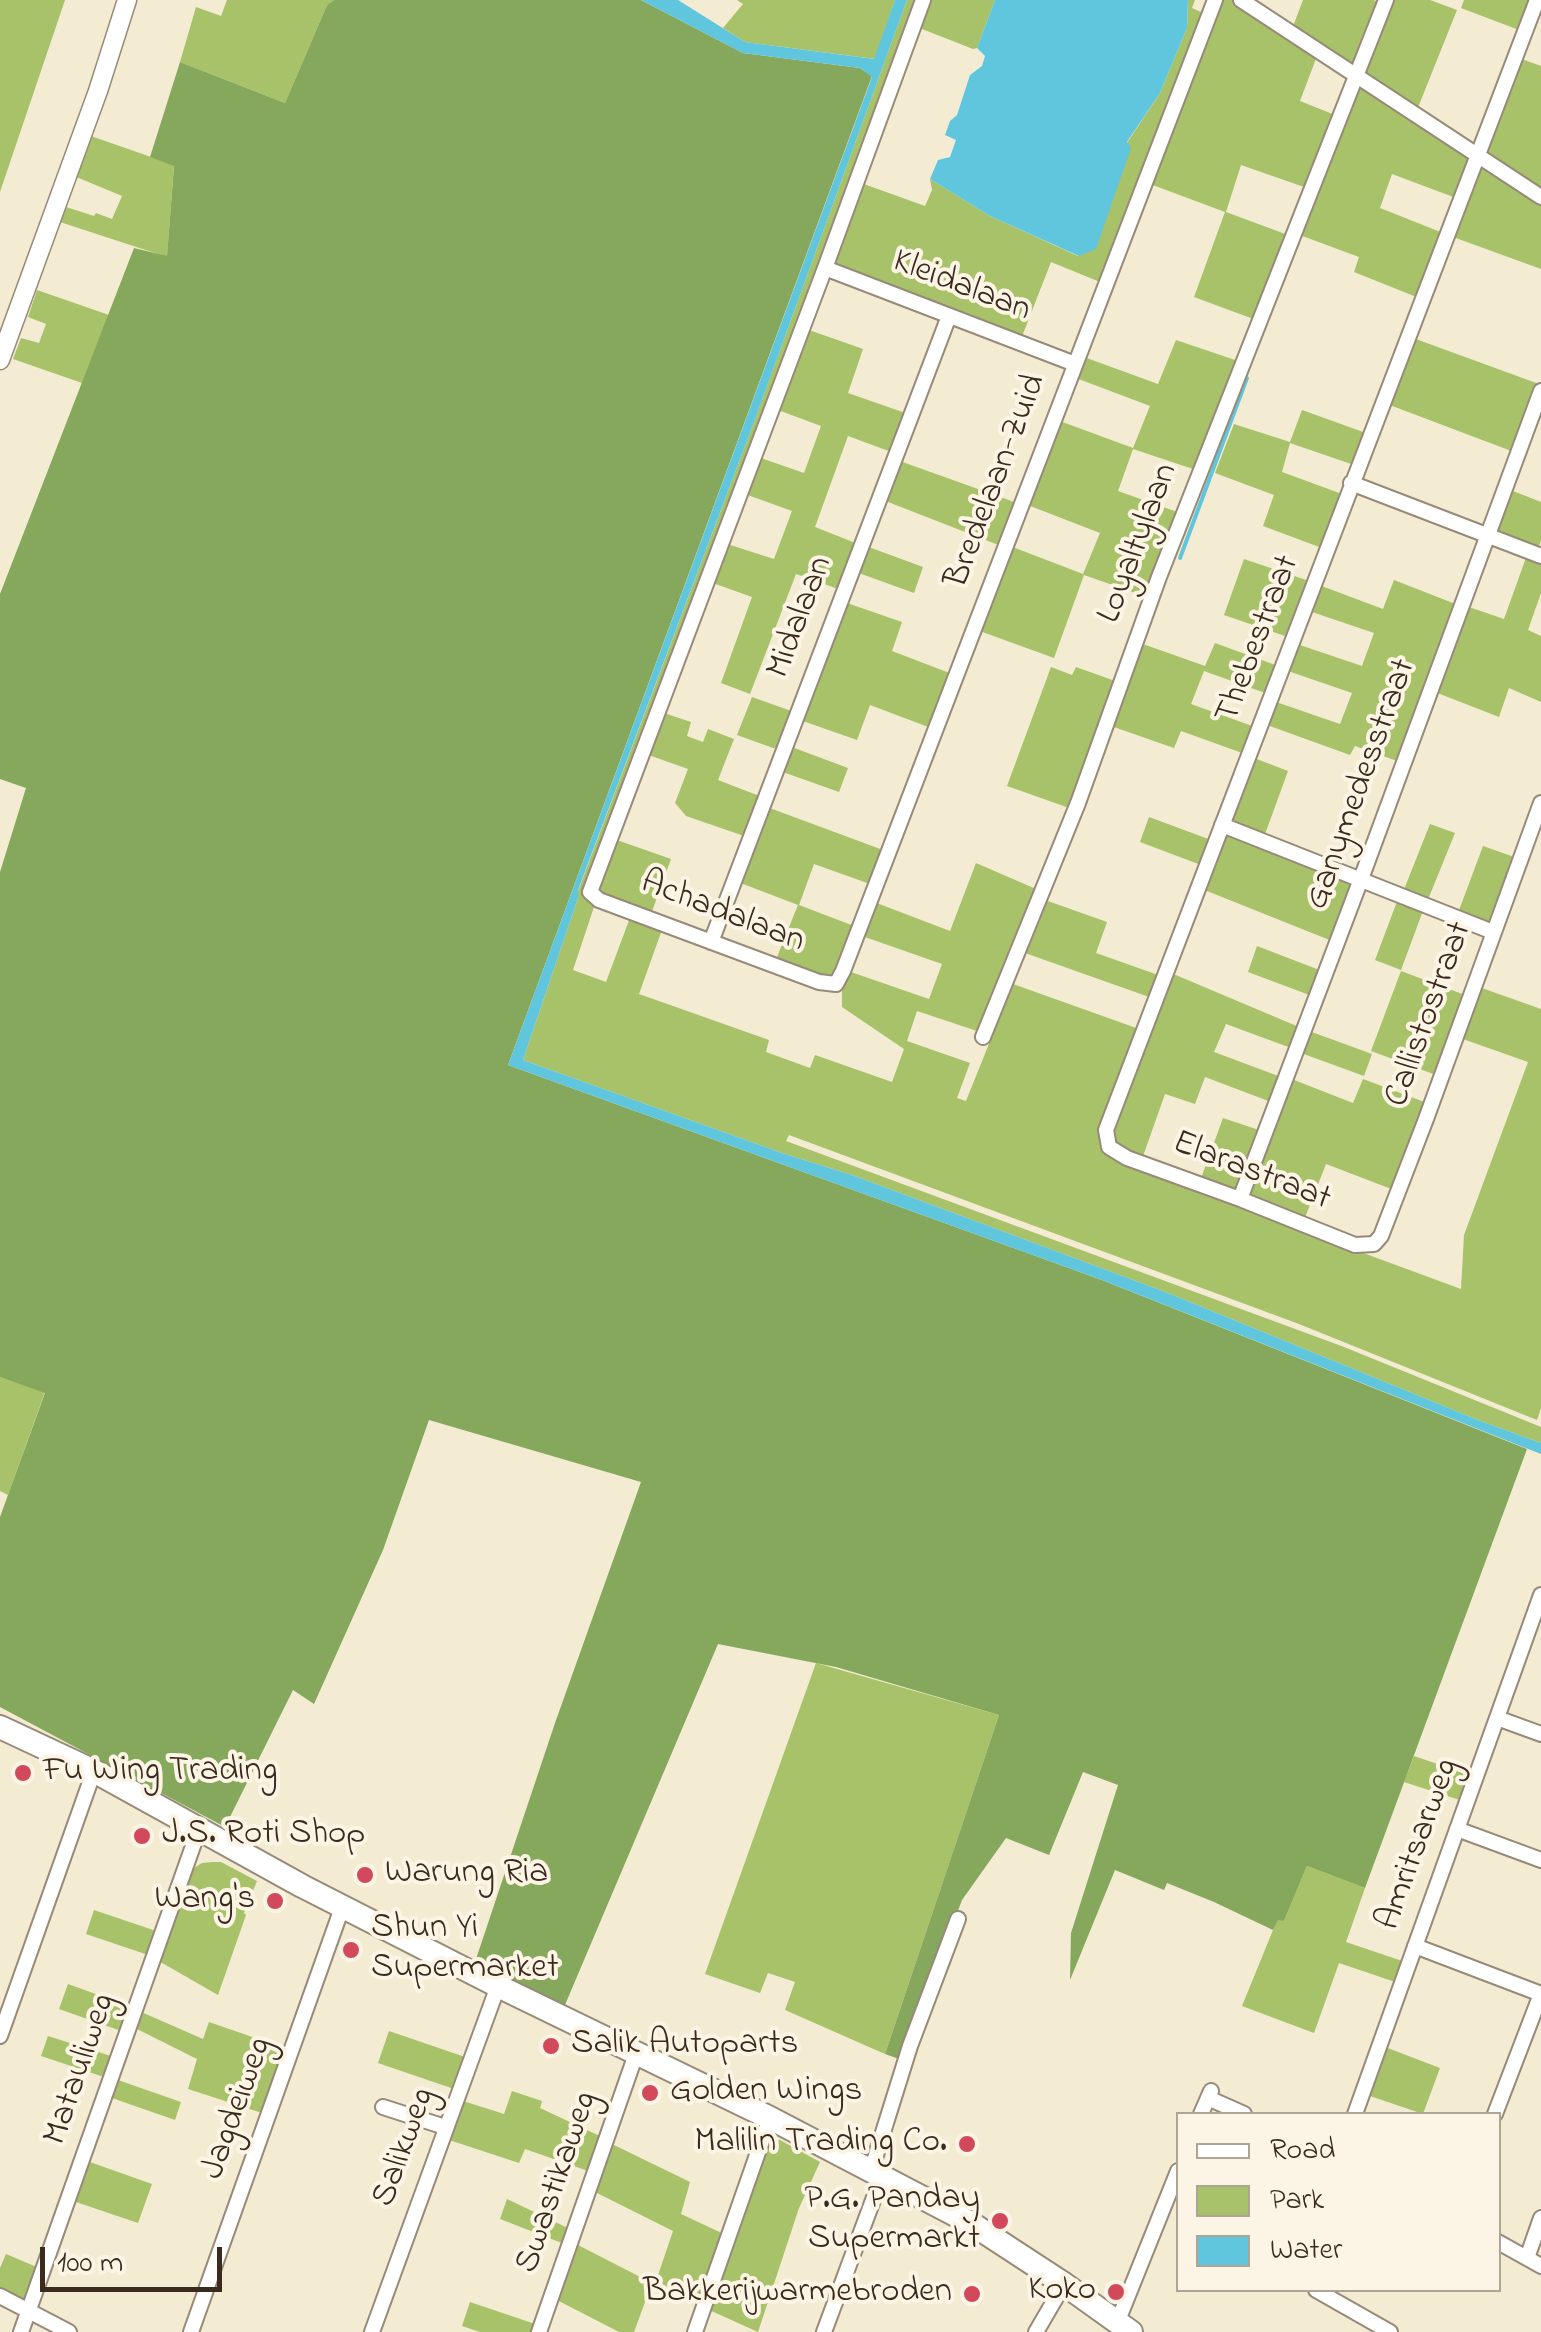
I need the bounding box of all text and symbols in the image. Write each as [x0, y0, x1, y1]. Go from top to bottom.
street label: Kleidalaan [886, 243, 1036, 333]
street label: Bredelaan-Zuid [938, 369, 1058, 595]
street label: Loyaltylaan [1090, 458, 1190, 630]
street label: Thebestraat [1209, 550, 1311, 730]
street label: Midalaan [760, 551, 844, 685]
street label: Ganymedesstraat [1298, 654, 1428, 916]
street label: Achadalaan [634, 864, 810, 964]
street label: Callistostraat [1378, 917, 1484, 1113]
street label: Elarastraat [1166, 1124, 1336, 1222]
place label: Fu Wing Trading [43, 1752, 278, 1794]
street label: Amritsarweg [1370, 1753, 1470, 1937]
marker: Fu Wing Trading [12, 1762, 34, 1784]
place label: J.S. Roti Shop [162, 1815, 365, 1857]
marker: J.S. Roti Shop [131, 1825, 153, 1847]
place label: Warung Ria [385, 1854, 548, 1896]
marker: Warung Ria [354, 1864, 376, 1886]
place label: Wang's [155, 1880, 255, 1922]
marker: Wang's [264, 1890, 286, 1912]
place label: Shun Yi Supermarket [371, 1909, 559, 1991]
marker: Shun Yi Supermarket [340, 1939, 362, 1961]
street label: Matauliweg [37, 1989, 127, 2151]
place label: Salik Autoparts [571, 2025, 798, 2067]
street label: Jagdeiweg [194, 2032, 284, 2186]
marker: Salik Autoparts [540, 2035, 562, 2057]
place label: Golden Wings [670, 2072, 862, 2114]
marker: Golden Wings [639, 2082, 661, 2104]
street label: Salikweg [365, 2083, 447, 2213]
street label: Swastikaweg [508, 2087, 610, 2279]
legend [1176, 2112, 1501, 2292]
place label: Malilin Trading Co. [694, 2123, 947, 2165]
text: Road [1270, 2129, 1335, 2173]
marker: Malilin Trading Co. [956, 2133, 978, 2155]
text: Park [1270, 2179, 1324, 2223]
place label: P.G. Panday Supermarkt [805, 2180, 980, 2262]
marker: P.G. Panday Supermarkt [989, 2210, 1011, 2232]
scale bar [45, 2227, 228, 2289]
text: Water [1270, 2229, 1342, 2273]
text: 100 m [57, 2242, 123, 2286]
place label: Koko [1028, 2271, 1096, 2313]
place label: Bakkerijwarmebroden [643, 2273, 952, 2315]
marker: Koko [1105, 2281, 1127, 2303]
marker: Bakkerijwarmebroden [961, 2283, 983, 2305]

